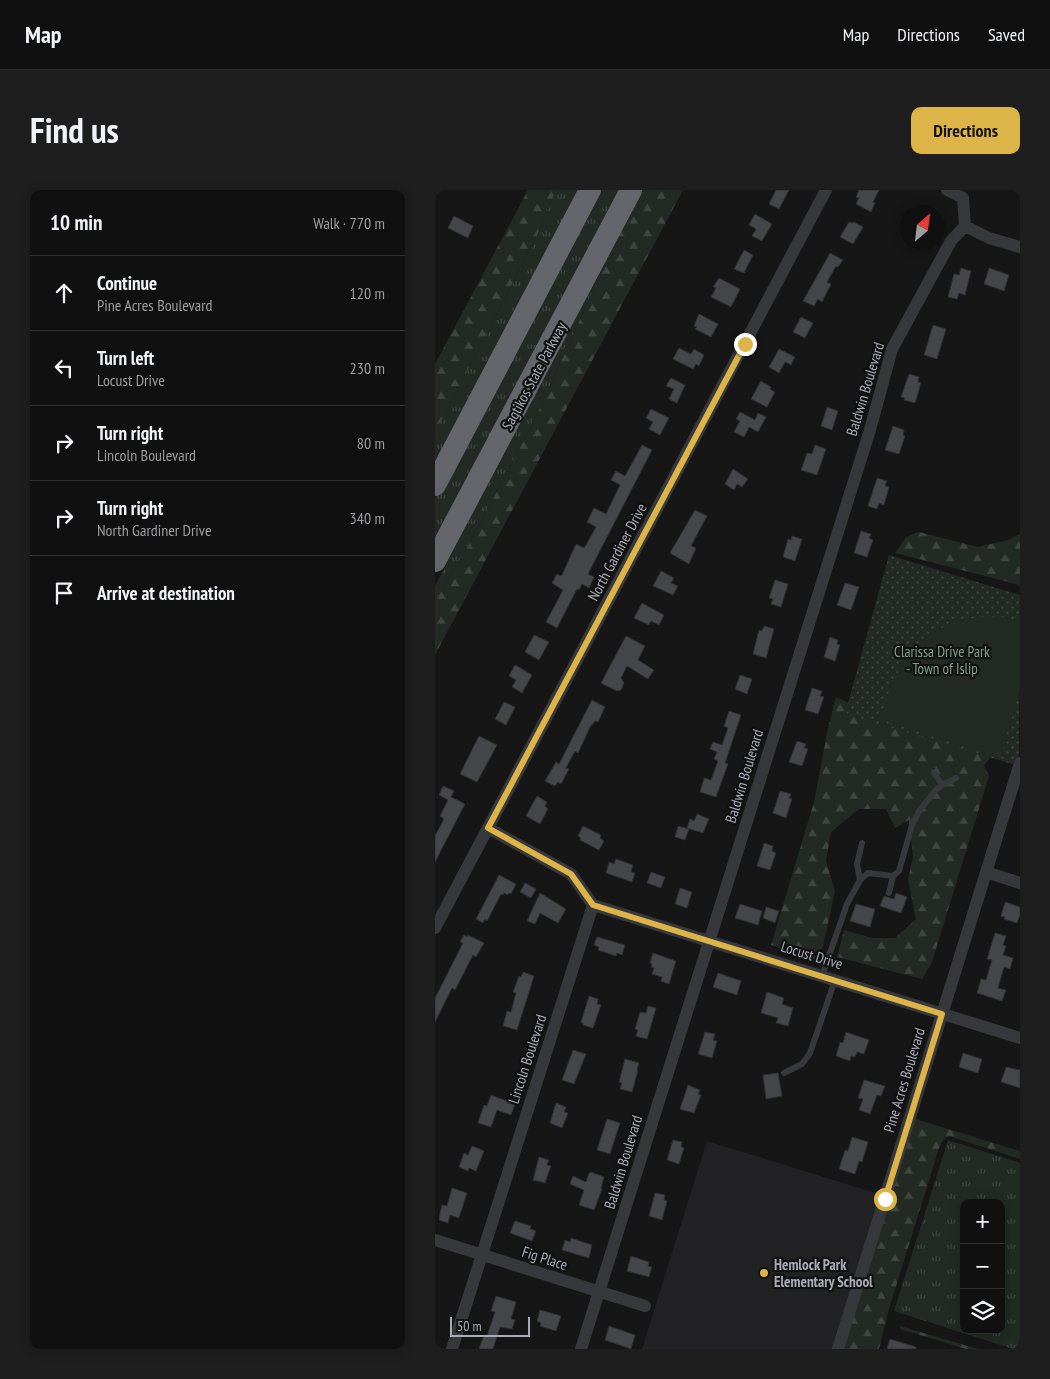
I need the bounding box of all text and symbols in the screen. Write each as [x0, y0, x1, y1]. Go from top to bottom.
text: Map [25, 19, 62, 50]
text: Map [843, 23, 869, 46]
text: Directions [897, 23, 960, 46]
text: Saved [988, 23, 1025, 46]
text: Find us [30, 107, 119, 153]
button: Directions [911, 107, 1020, 154]
north arrow [900, 205, 945, 250]
text: 10 min [50, 209, 102, 236]
text: Walk · 770 m [313, 213, 385, 233]
text: Continue [97, 271, 157, 295]
icon: ahead [50, 279, 78, 307]
text: 120 m [350, 283, 385, 303]
text: Pine Acres Boulevard [97, 295, 213, 315]
street label: Sagtikos State Parkway [498, 319, 571, 433]
route end [734, 333, 757, 356]
street label: Baldwin Boulevard [842, 340, 888, 438]
text: Turn left [97, 346, 154, 370]
icon: left [50, 354, 78, 382]
text: 230 m [350, 358, 385, 378]
text: Locust Drive [97, 370, 165, 390]
text: Turn right [97, 421, 163, 445]
icon: right [50, 429, 78, 457]
text: 80 m [357, 433, 385, 453]
text: Lincoln Boulevard [97, 445, 196, 465]
text: Turn right [97, 496, 163, 520]
street label: North Gardiner Drive [583, 500, 651, 604]
icon: right [50, 504, 78, 532]
text: 340 m [350, 508, 385, 528]
text: North Gardiner Drive [97, 520, 212, 540]
icon: arrive [50, 579, 78, 607]
text: Arrive at destination [97, 581, 235, 605]
park label: Clarissa Drive Park - Town of Islip [894, 642, 990, 678]
street label: Baldwin Boulevard [721, 727, 767, 825]
street label: Locust Drive [779, 937, 845, 973]
street label: Lincoln Boulevard [504, 1012, 550, 1106]
street label: Pine Acres Boulevard [879, 1025, 929, 1135]
street label: Baldwin Boulevard [600, 1113, 646, 1211]
route start [874, 1188, 897, 1211]
map controls [960, 1199, 1005, 1334]
button: + [960, 1199, 1005, 1244]
street label: Fig Place [520, 1242, 570, 1274]
button: − [960, 1244, 1005, 1289]
place label: Hemlock Park Elementary School [774, 1255, 873, 1291]
marker: Hemlock Park Elementary School [758, 1267, 770, 1279]
button: layers [960, 1289, 1005, 1334]
scale bar [450, 1314, 530, 1337]
text: 50 m [457, 1317, 482, 1335]

